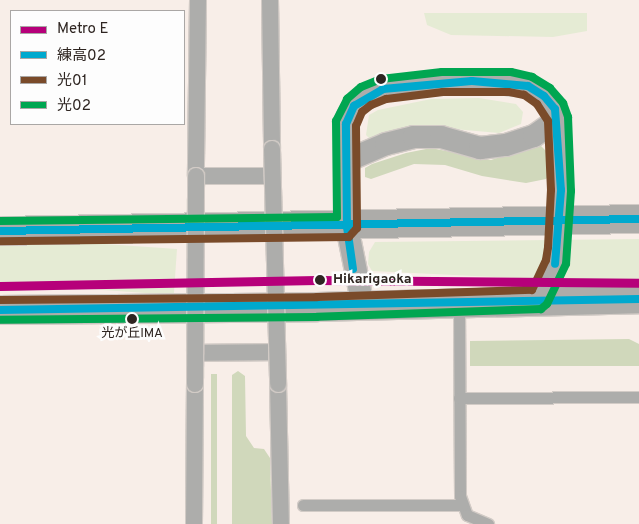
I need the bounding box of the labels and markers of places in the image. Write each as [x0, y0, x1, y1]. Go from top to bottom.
unlabelled marker [376, 74, 386, 84]
marker: Hikarigaoka [311, 271, 329, 289]
place label: Hikarigaoka [333, 272, 412, 288]
marker: 光が丘IMA [127, 314, 137, 324]
place label: 光が丘IMA [101, 326, 163, 342]

